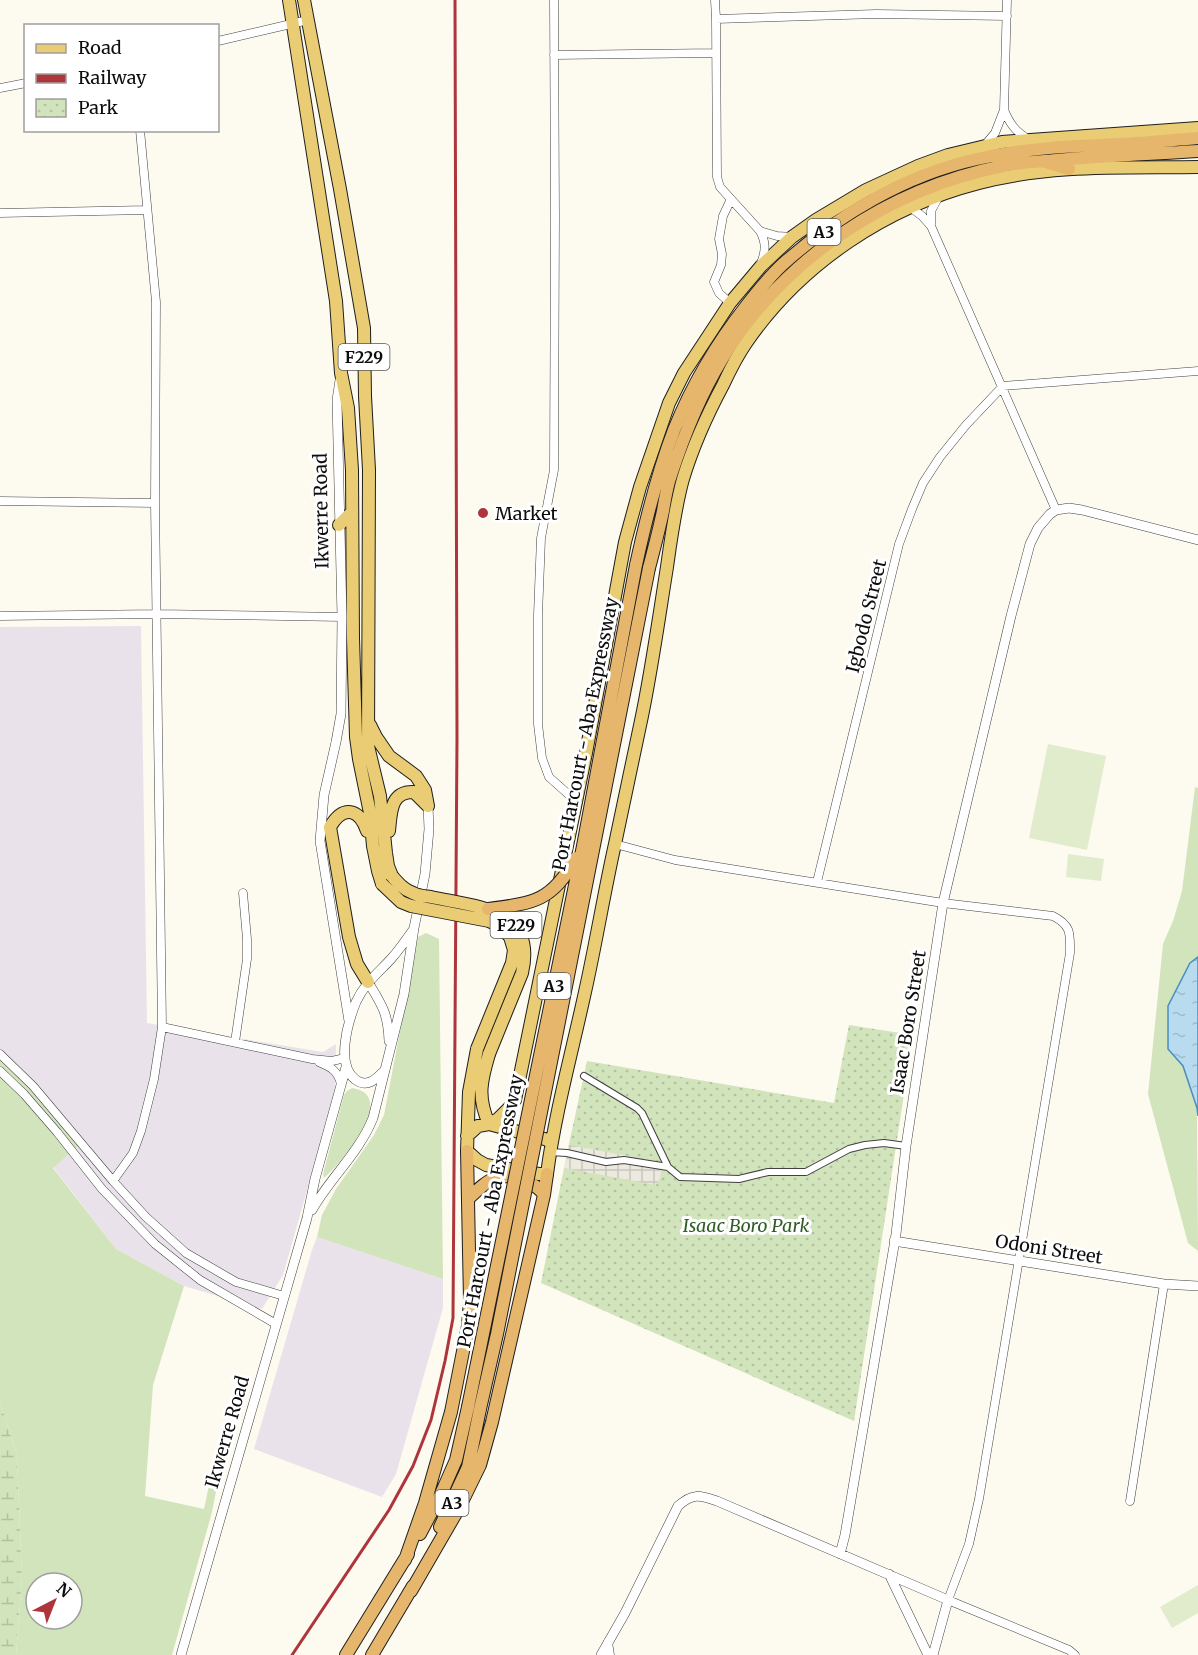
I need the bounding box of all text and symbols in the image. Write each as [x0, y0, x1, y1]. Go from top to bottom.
legend [24, 24, 219, 132]
text: Road [78, 36, 122, 59]
text: Railway [78, 66, 147, 89]
text: Park [78, 96, 119, 119]
road number: A3 [808, 219, 840, 245]
road number: F229 [338, 344, 389, 370]
street label: Ikwerre Road [308, 453, 334, 569]
place label: Market [495, 502, 558, 525]
marker: Market [476, 506, 490, 520]
street label: Igbodo Street [841, 557, 891, 675]
street label: Port Harcourt - Aba Expressway [547, 595, 623, 873]
road number: F229 [490, 912, 542, 938]
street label: Isaac Boro Street [885, 948, 931, 1096]
road number: A3 [538, 973, 570, 999]
street label: Port Harcourt - Aba Expressway [452, 1072, 528, 1350]
park label: Isaac Boro Park [683, 1214, 809, 1237]
street label: Odoni Street [994, 1229, 1104, 1269]
street label: Ikwerre Road [200, 1373, 254, 1491]
road number: A3 [436, 1490, 468, 1516]
north arrow [24, 1571, 84, 1631]
text: N [53, 1578, 76, 1602]

